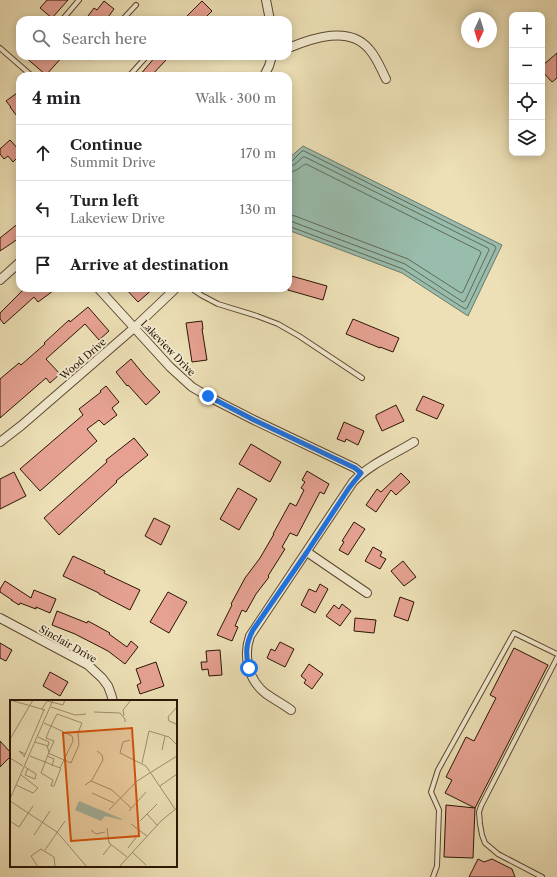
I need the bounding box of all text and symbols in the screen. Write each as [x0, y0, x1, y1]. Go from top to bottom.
north arrow [461, 12, 497, 48]
map controls [509, 12, 545, 156]
button: + [509, 12, 545, 48]
search box [16, 16, 292, 60]
icon: search [30, 27, 52, 49]
text: Search here [62, 29, 147, 48]
button: − [509, 48, 545, 84]
button: locate [509, 84, 545, 120]
text: 4 min [32, 88, 81, 108]
text: Walk · 300 m [195, 90, 276, 106]
button: layers [509, 120, 545, 156]
text: Continue [70, 135, 142, 154]
icon: ahead [32, 142, 54, 164]
text: 170 m [240, 145, 276, 161]
text: Summit Drive [70, 154, 156, 170]
text: Turn left [70, 191, 139, 210]
icon: left [32, 198, 54, 220]
text: 130 m [240, 201, 276, 217]
text: Lakeview Drive [70, 210, 165, 226]
icon: arrive [32, 254, 54, 276]
text: Arrive at destination [70, 255, 229, 274]
street label: Lakeview Drive [138, 317, 198, 379]
street label: Wood Drive [56, 335, 109, 383]
route end [199, 387, 217, 405]
street label: Sinclair Drive [37, 622, 100, 666]
route start [240, 659, 258, 677]
inset map [10, 700, 177, 867]

